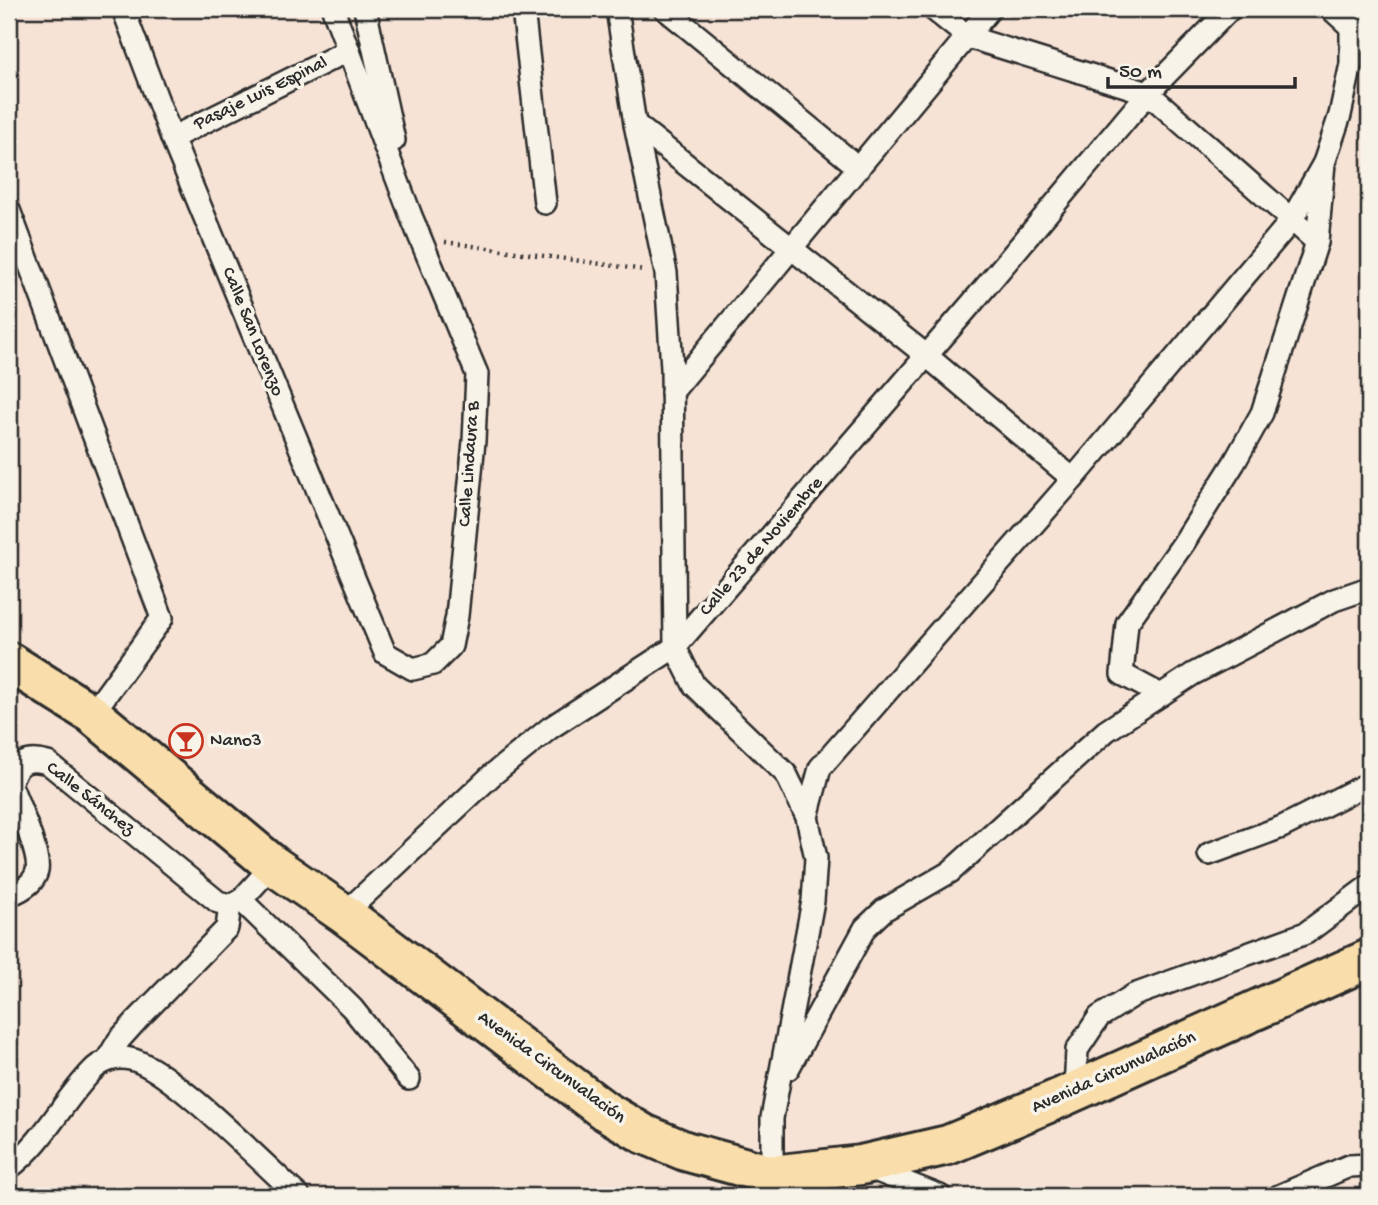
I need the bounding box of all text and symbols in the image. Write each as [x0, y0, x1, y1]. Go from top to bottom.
scale bar [1108, 46, 1296, 90]
street label: Pasaje Luis Espinal [189, 52, 332, 137]
text: 50 m [1119, 61, 1162, 86]
street label: Calle San Lorenzo [216, 264, 288, 400]
street label: Calle Lindaura B [454, 399, 486, 528]
street label: Calle 23 de Noviembre [695, 472, 829, 621]
bar icon: Nano3 [167, 722, 205, 760]
place label: Nano3 [210, 730, 262, 753]
street label: Calle Sánchez [41, 757, 140, 841]
street label: Avenida Circunvalación [472, 1007, 630, 1129]
street label: Avenida Circunvalación [1028, 1026, 1200, 1120]

